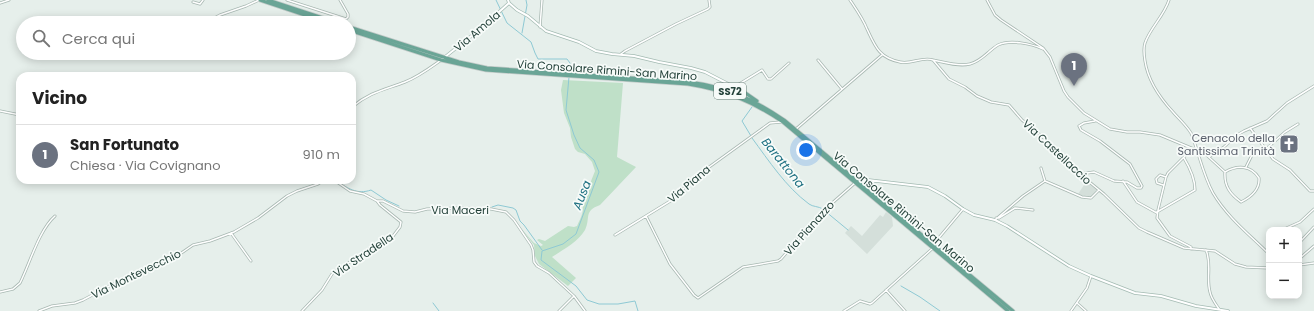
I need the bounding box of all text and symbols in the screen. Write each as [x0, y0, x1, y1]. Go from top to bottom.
street label: Via Amola [450, 7, 504, 55]
search box [16, 16, 356, 60]
icon: search [30, 27, 52, 49]
text: Cerca qui [62, 28, 135, 49]
pin: 1 [1061, 53, 1087, 86]
street label: Via Consolare Rimini-San Marino [516, 56, 698, 84]
road number: SS72 [714, 83, 746, 99]
text: Vicino [32, 86, 87, 110]
street label: Via Castellaccio [1019, 116, 1095, 188]
place label: Cenacolo della Santissima Trinità [1178, 130, 1275, 159]
church icon: Cenacolo della Santissima Trinità [1278, 133, 1300, 155]
text: San Fortunato [70, 134, 179, 155]
water label: Barattona [758, 134, 809, 191]
your location [796, 140, 816, 160]
text: 1 [43, 145, 47, 164]
text: 910 m [303, 145, 340, 164]
street label: Via Consolare Rimini-San Marino [830, 148, 978, 276]
text: Chiesa · Via Covignano [70, 156, 221, 175]
street label: Via Piana [664, 161, 714, 207]
water label: Ausa [568, 178, 595, 213]
street label: Via Pianazzo [780, 197, 838, 259]
street label: Via Maceri [431, 202, 489, 218]
map controls [1266, 227, 1302, 299]
button: + [1266, 227, 1302, 263]
street label: Via Stradella [330, 229, 396, 281]
street label: Via Montevecchio [88, 245, 184, 303]
button: − [1266, 263, 1302, 299]

